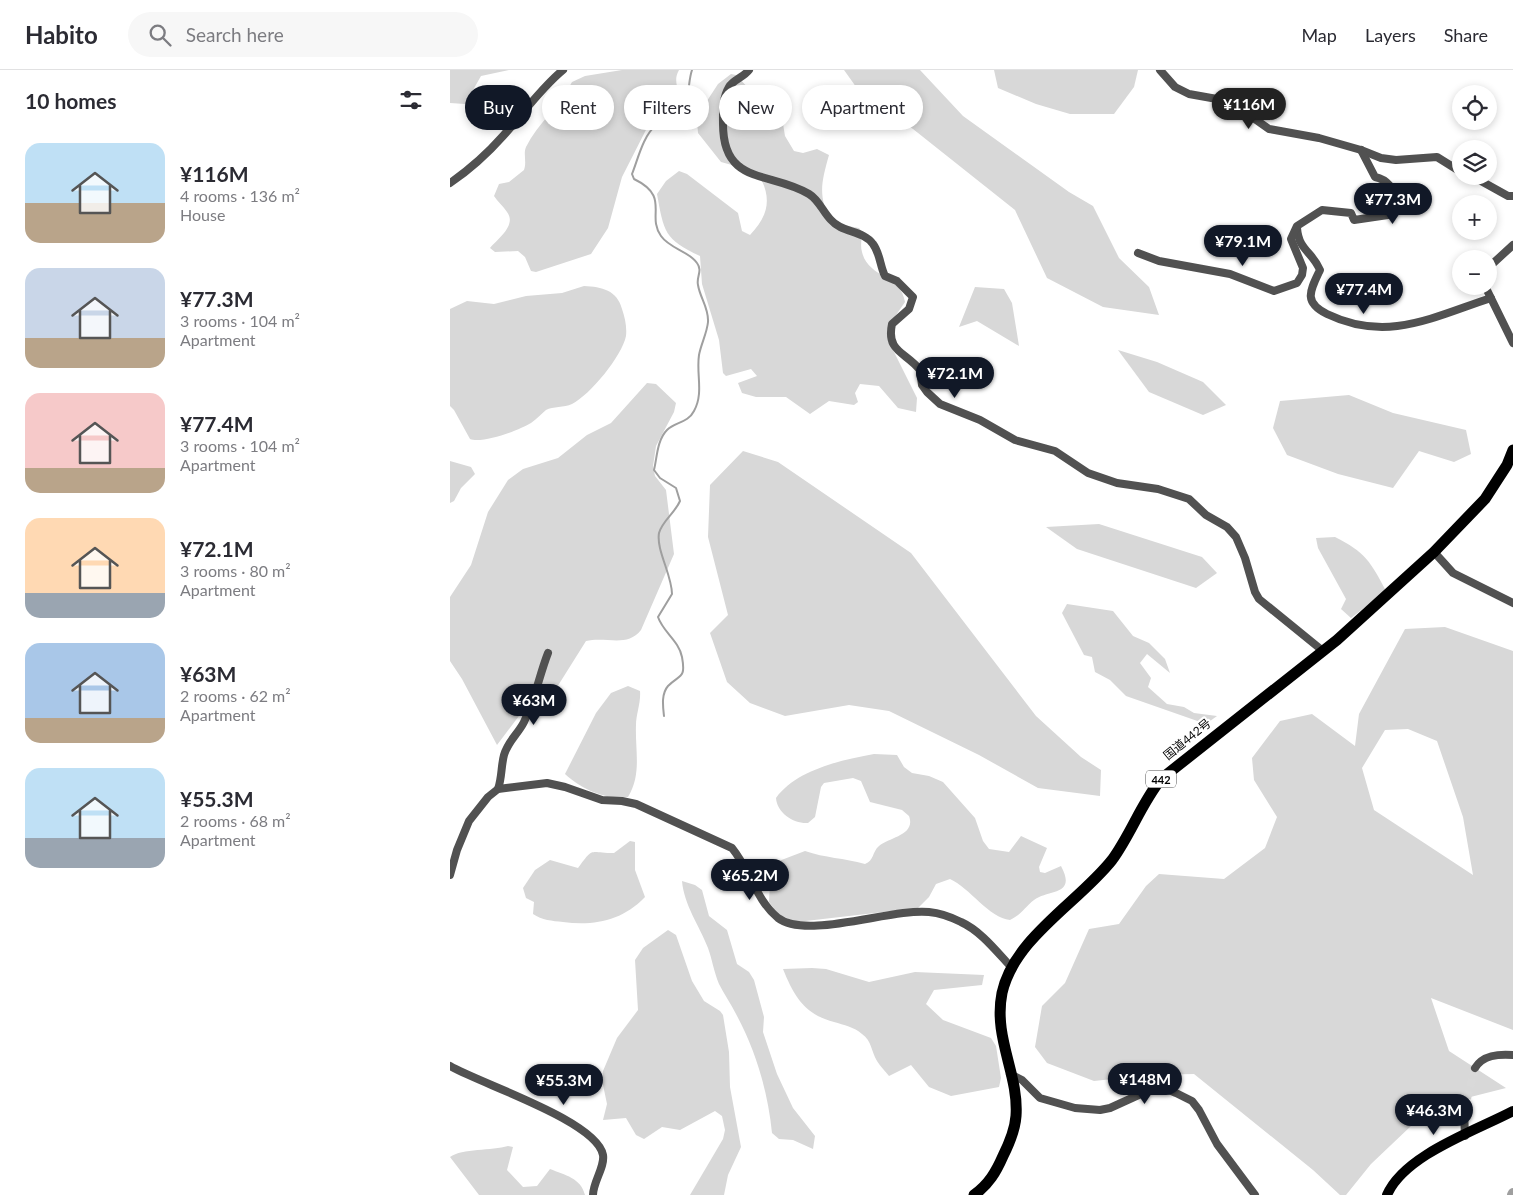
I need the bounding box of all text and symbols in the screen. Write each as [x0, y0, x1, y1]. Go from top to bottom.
search box [128, 12, 478, 57]
text: Habito [25, 20, 98, 49]
icon: search [146, 21, 174, 49]
text: Search here [186, 23, 284, 46]
text: Map [1301, 24, 1337, 46]
text: Layers [1365, 24, 1416, 46]
text: Share [1444, 24, 1488, 46]
chip: Buy [465, 85, 532, 130]
chip: Rent [542, 85, 614, 130]
chip: Filters [624, 85, 709, 130]
chip: New [719, 85, 792, 130]
chip: Apartment [802, 85, 923, 130]
map controls [1452, 85, 1497, 295]
button: locate [1452, 85, 1497, 130]
icon: filters [397, 86, 425, 114]
text: 10 homes [25, 88, 116, 113]
pin: ¥116M [1214, 88, 1284, 130]
text: ¥116M [1223, 94, 1275, 113]
button: layers [1452, 140, 1497, 185]
text: ¥116M [180, 161, 249, 186]
icon: home [65, 163, 125, 223]
pin: ¥77.3M [1352, 182, 1434, 225]
text: 4 rooms · 136 m² [180, 186, 300, 205]
text: ¥77.3M [1365, 189, 1421, 208]
button: + [1452, 195, 1497, 240]
text: House [180, 205, 225, 224]
pin: ¥79.1M [1202, 224, 1284, 267]
text: ¥79.1M [1215, 231, 1271, 250]
button: − [1452, 250, 1497, 295]
pin: ¥77.4M [1323, 272, 1405, 315]
text: ¥77.4M [1336, 279, 1392, 298]
text: ¥77.3M [180, 286, 254, 311]
icon: home [65, 288, 125, 348]
text: 3 rooms · 104 m² [180, 311, 300, 330]
text: Apartment [180, 330, 255, 349]
pin: ¥72.1M [914, 356, 996, 399]
text: ¥72.1M [927, 363, 983, 382]
text: ¥77.4M [180, 411, 254, 436]
icon: home [65, 413, 125, 473]
text: 3 rooms · 104 m² [180, 436, 300, 455]
text: Apartment [180, 455, 255, 474]
text: ¥72.1M [180, 536, 254, 561]
icon: home [65, 538, 125, 598]
text: 3 rooms · 80 m² [180, 561, 291, 580]
text: Apartment [180, 580, 255, 599]
text: ¥63M [180, 661, 236, 686]
icon: home [65, 663, 125, 723]
pin: ¥63M [504, 684, 564, 726]
text: 2 rooms · 62 m² [180, 686, 291, 705]
text: ¥63M [513, 690, 555, 709]
text: Apartment [180, 705, 255, 724]
street label: 国道442号 [1160, 715, 1214, 763]
road number: 442 [1146, 771, 1176, 788]
text: ¥55.3M [180, 786, 254, 811]
icon: home [65, 788, 125, 848]
text: 2 rooms · 68 m² [180, 811, 291, 830]
text: Apartment [180, 830, 255, 849]
pin: ¥65.2M [709, 858, 791, 901]
text: ¥65.2M [722, 865, 778, 884]
pin: ¥148M [1110, 1062, 1180, 1105]
pin: ¥55.3M [523, 1064, 605, 1106]
text: ¥148M [1119, 1069, 1171, 1088]
text: ¥55.3M [536, 1070, 592, 1089]
pin: ¥46.3M [1393, 1094, 1475, 1136]
text: ¥46.3M [1406, 1100, 1462, 1119]

